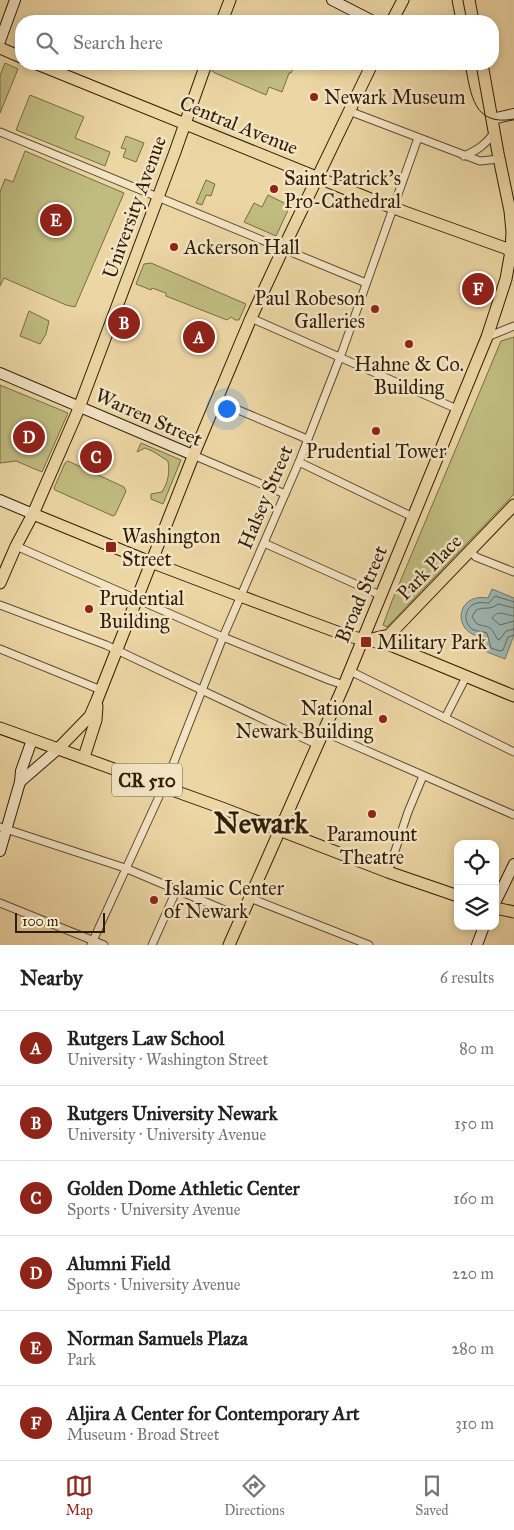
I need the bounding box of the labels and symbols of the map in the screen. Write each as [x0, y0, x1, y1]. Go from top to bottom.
place label: Newark Museum [324, 85, 466, 109]
street label: Central Avenue [176, 90, 302, 160]
marker: Newark Museum [308, 91, 320, 103]
street label: University Avenue [97, 132, 171, 282]
place label: Saint Patrick's Pro-Cathedral [284, 166, 402, 213]
marker: Saint Patrick's Pro-Cathedral [268, 183, 280, 195]
pin: E [40, 201, 72, 239]
place label: Ackerson Hall [183, 235, 301, 259]
marker: Ackerson Hall [168, 241, 180, 253]
pin: F [462, 270, 494, 308]
place label: Paul Robeson Galleries [255, 286, 365, 333]
marker: Paul Robeson Galleries [369, 303, 381, 315]
pin: B [108, 304, 140, 342]
pin: A [183, 318, 215, 356]
marker: Hahne & Co. Building [403, 338, 415, 350]
place label: Hahne & Co. Building [354, 352, 464, 400]
street label: Warren Street [92, 383, 206, 451]
your location [214, 396, 240, 422]
pin: D [13, 418, 45, 456]
marker: Prudential Tower [370, 425, 382, 437]
pin: C [80, 438, 112, 476]
place label: Prudential Tower [306, 439, 447, 463]
street label: Halsey Street [232, 442, 298, 552]
place label: Washington Street [122, 524, 221, 571]
street label: Park Place [392, 529, 466, 605]
marker: Washington Street [104, 540, 118, 554]
street label: Broad Street [330, 542, 392, 646]
place label: Prudential Building [99, 586, 185, 634]
marker: Prudential Building [83, 603, 95, 615]
place label: Military Park [377, 630, 488, 654]
marker: Military Park [359, 635, 373, 649]
place label: National Newark Building [235, 696, 374, 744]
marker: National Newark Building [377, 713, 389, 725]
road number: CR 510 [112, 764, 182, 796]
district label: Newark [214, 805, 309, 841]
marker: Paramount Theatre [366, 808, 378, 820]
place label: Paramount Theatre [327, 822, 417, 869]
place label: Islamic Center of Newark [164, 876, 285, 923]
marker: Islamic Center of Newark [148, 894, 160, 906]
scale bar [15, 910, 105, 933]

